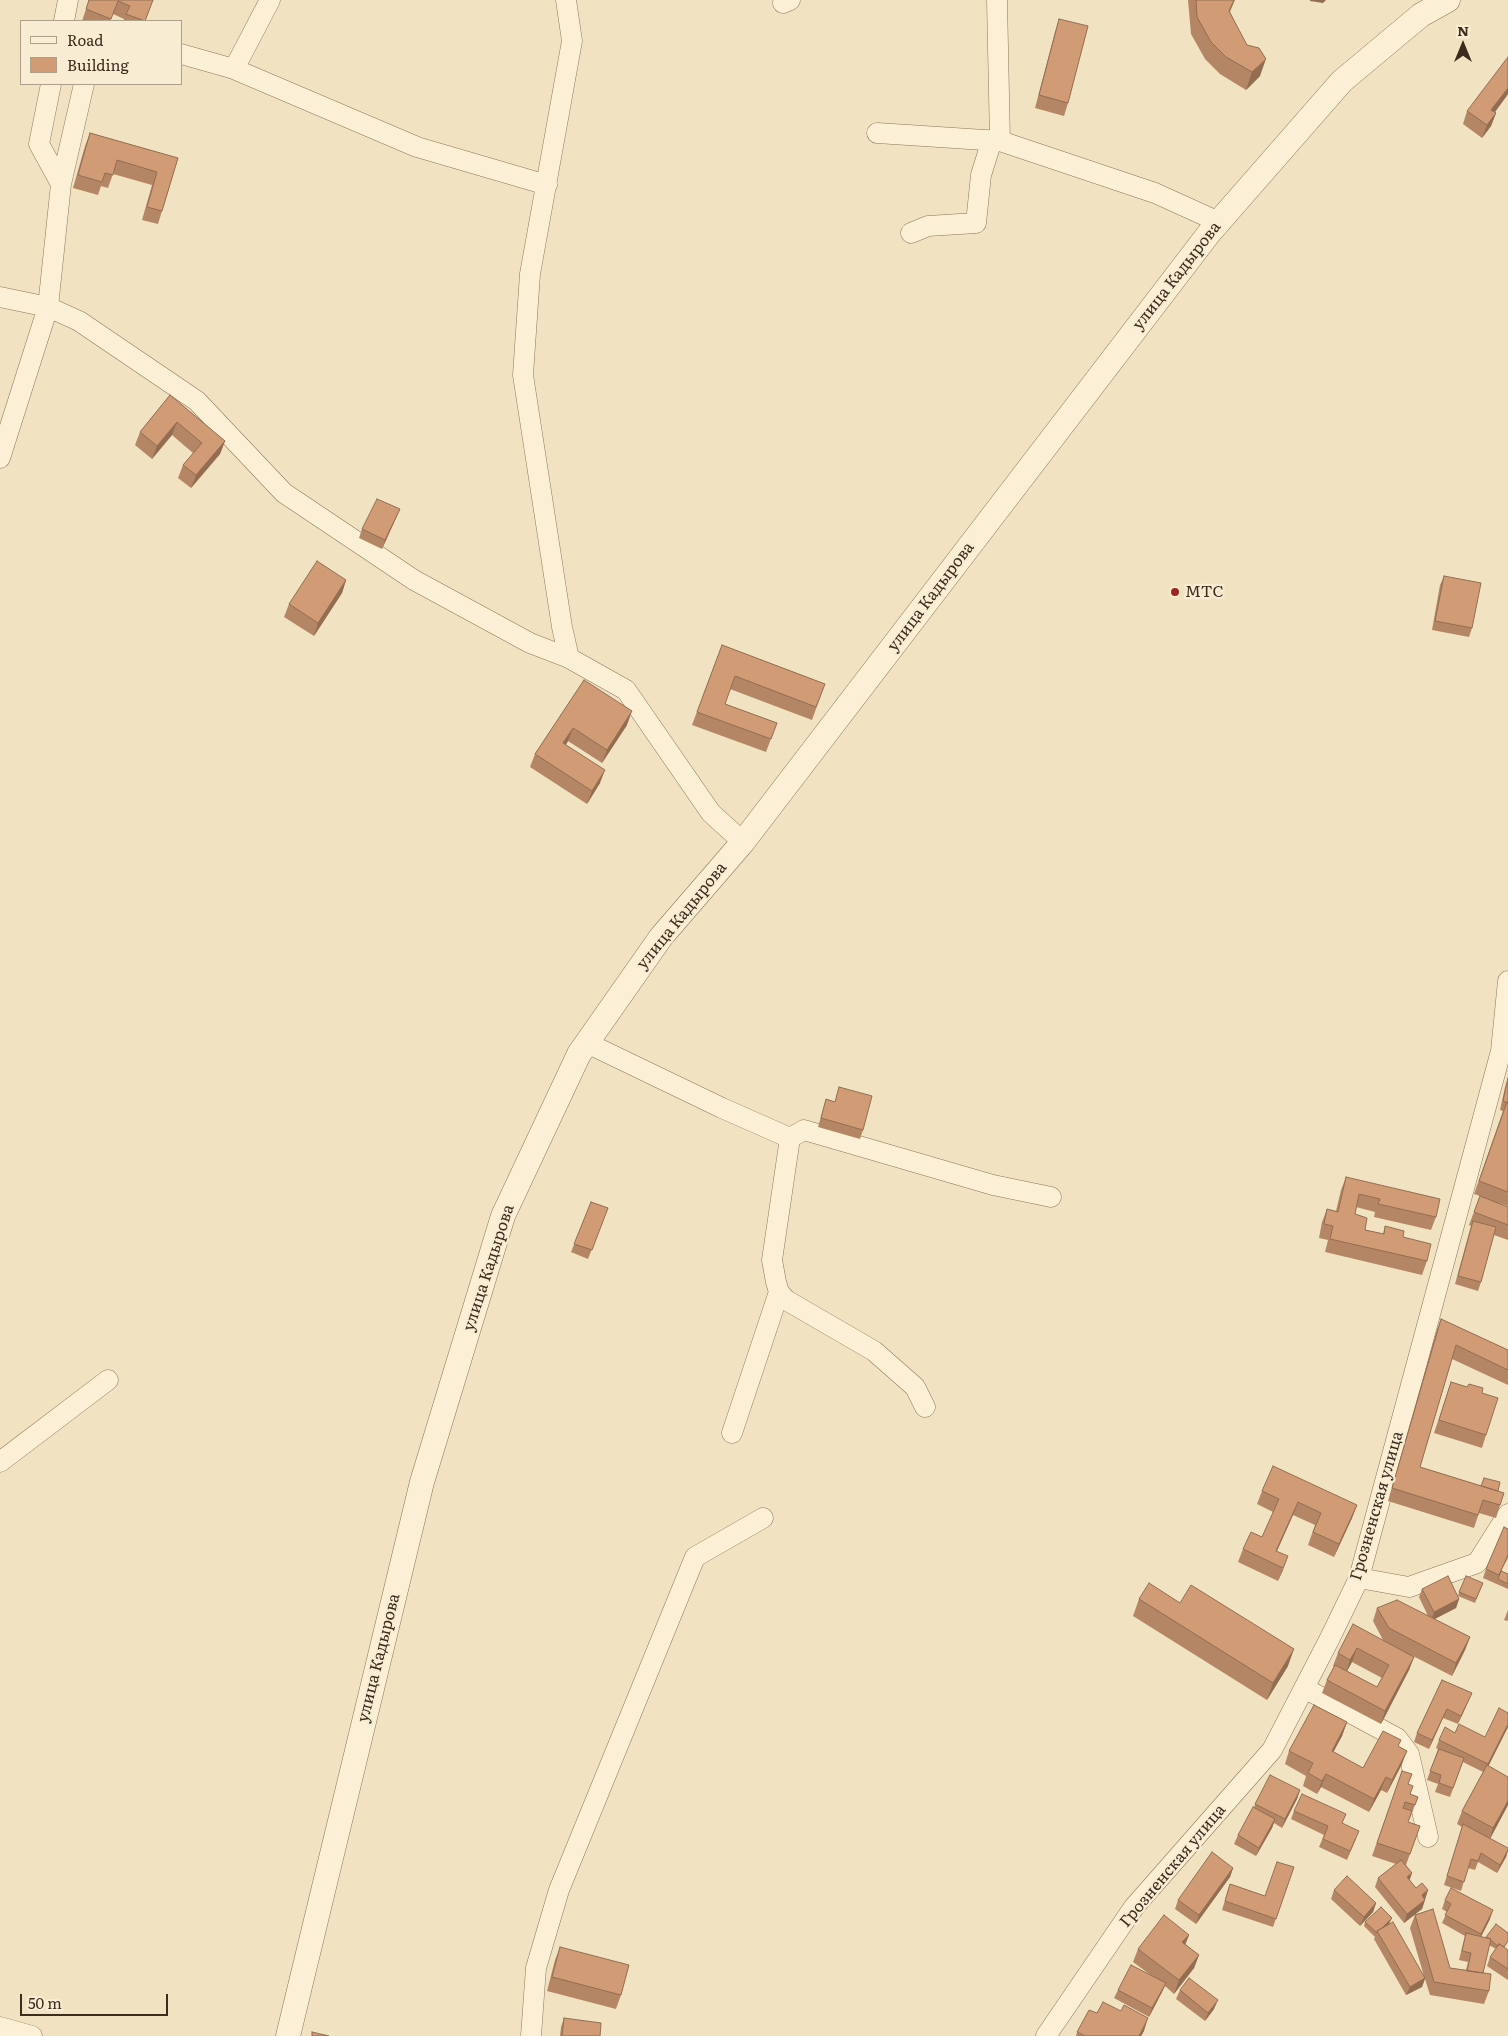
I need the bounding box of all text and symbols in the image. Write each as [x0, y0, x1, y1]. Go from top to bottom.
legend [20, 20, 182, 85]
north arrow [1438, 20, 1488, 70]
text: N [1457, 20, 1469, 40]
text: Road [67, 28, 103, 51]
text: Building [67, 53, 129, 76]
street label: улица Кадырова [1129, 218, 1225, 334]
street label: улица Кадырова [884, 538, 978, 656]
place label: МТС [1185, 582, 1224, 602]
marker: МТС [1169, 586, 1181, 598]
street label: улица Кадырова [633, 859, 731, 973]
street label: улица Кадырова [459, 1202, 519, 1334]
street label: Грозненская улица [1346, 1429, 1408, 1583]
street label: улица Кадырова [354, 1592, 404, 1724]
street label: Грозненская улица [1116, 1801, 1230, 1931]
scale bar [22, 1984, 170, 2016]
text: 50 m [28, 1991, 62, 2014]

